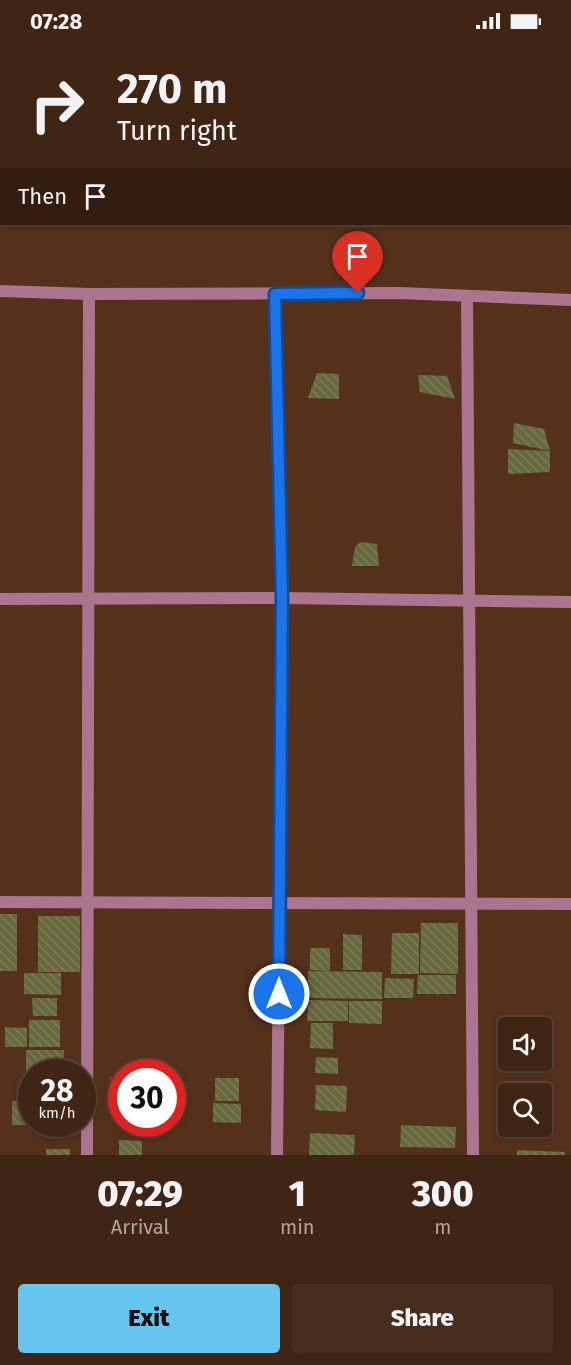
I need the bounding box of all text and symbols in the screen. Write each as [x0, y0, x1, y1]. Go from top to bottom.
text: 07:28 [30, 8, 82, 35]
text: 270 m [117, 64, 228, 114]
icon: right [18, 66, 96, 144]
text: Turn right [117, 115, 237, 147]
icon: arrive [79, 180, 112, 213]
text: Then [18, 183, 67, 210]
pin [332, 231, 383, 293]
icon: arrive [341, 240, 374, 273]
position arrow [247, 962, 311, 1026]
map controls [498, 1017, 552, 1137]
button: sound [498, 1017, 552, 1071]
speed limit sign: 30 [108, 1059, 186, 1137]
text: 28 [41, 1073, 73, 1109]
button: search [498, 1083, 552, 1137]
text: km/h [38, 1104, 76, 1122]
text: 07:29 [97, 1172, 183, 1216]
text: 1 [289, 1172, 306, 1216]
text: 300 [412, 1172, 474, 1216]
text: Arrival [111, 1215, 169, 1239]
text: min [280, 1215, 315, 1239]
text: m [434, 1215, 451, 1239]
button: Exit [18, 1284, 280, 1353]
button: Share [292, 1284, 553, 1353]

